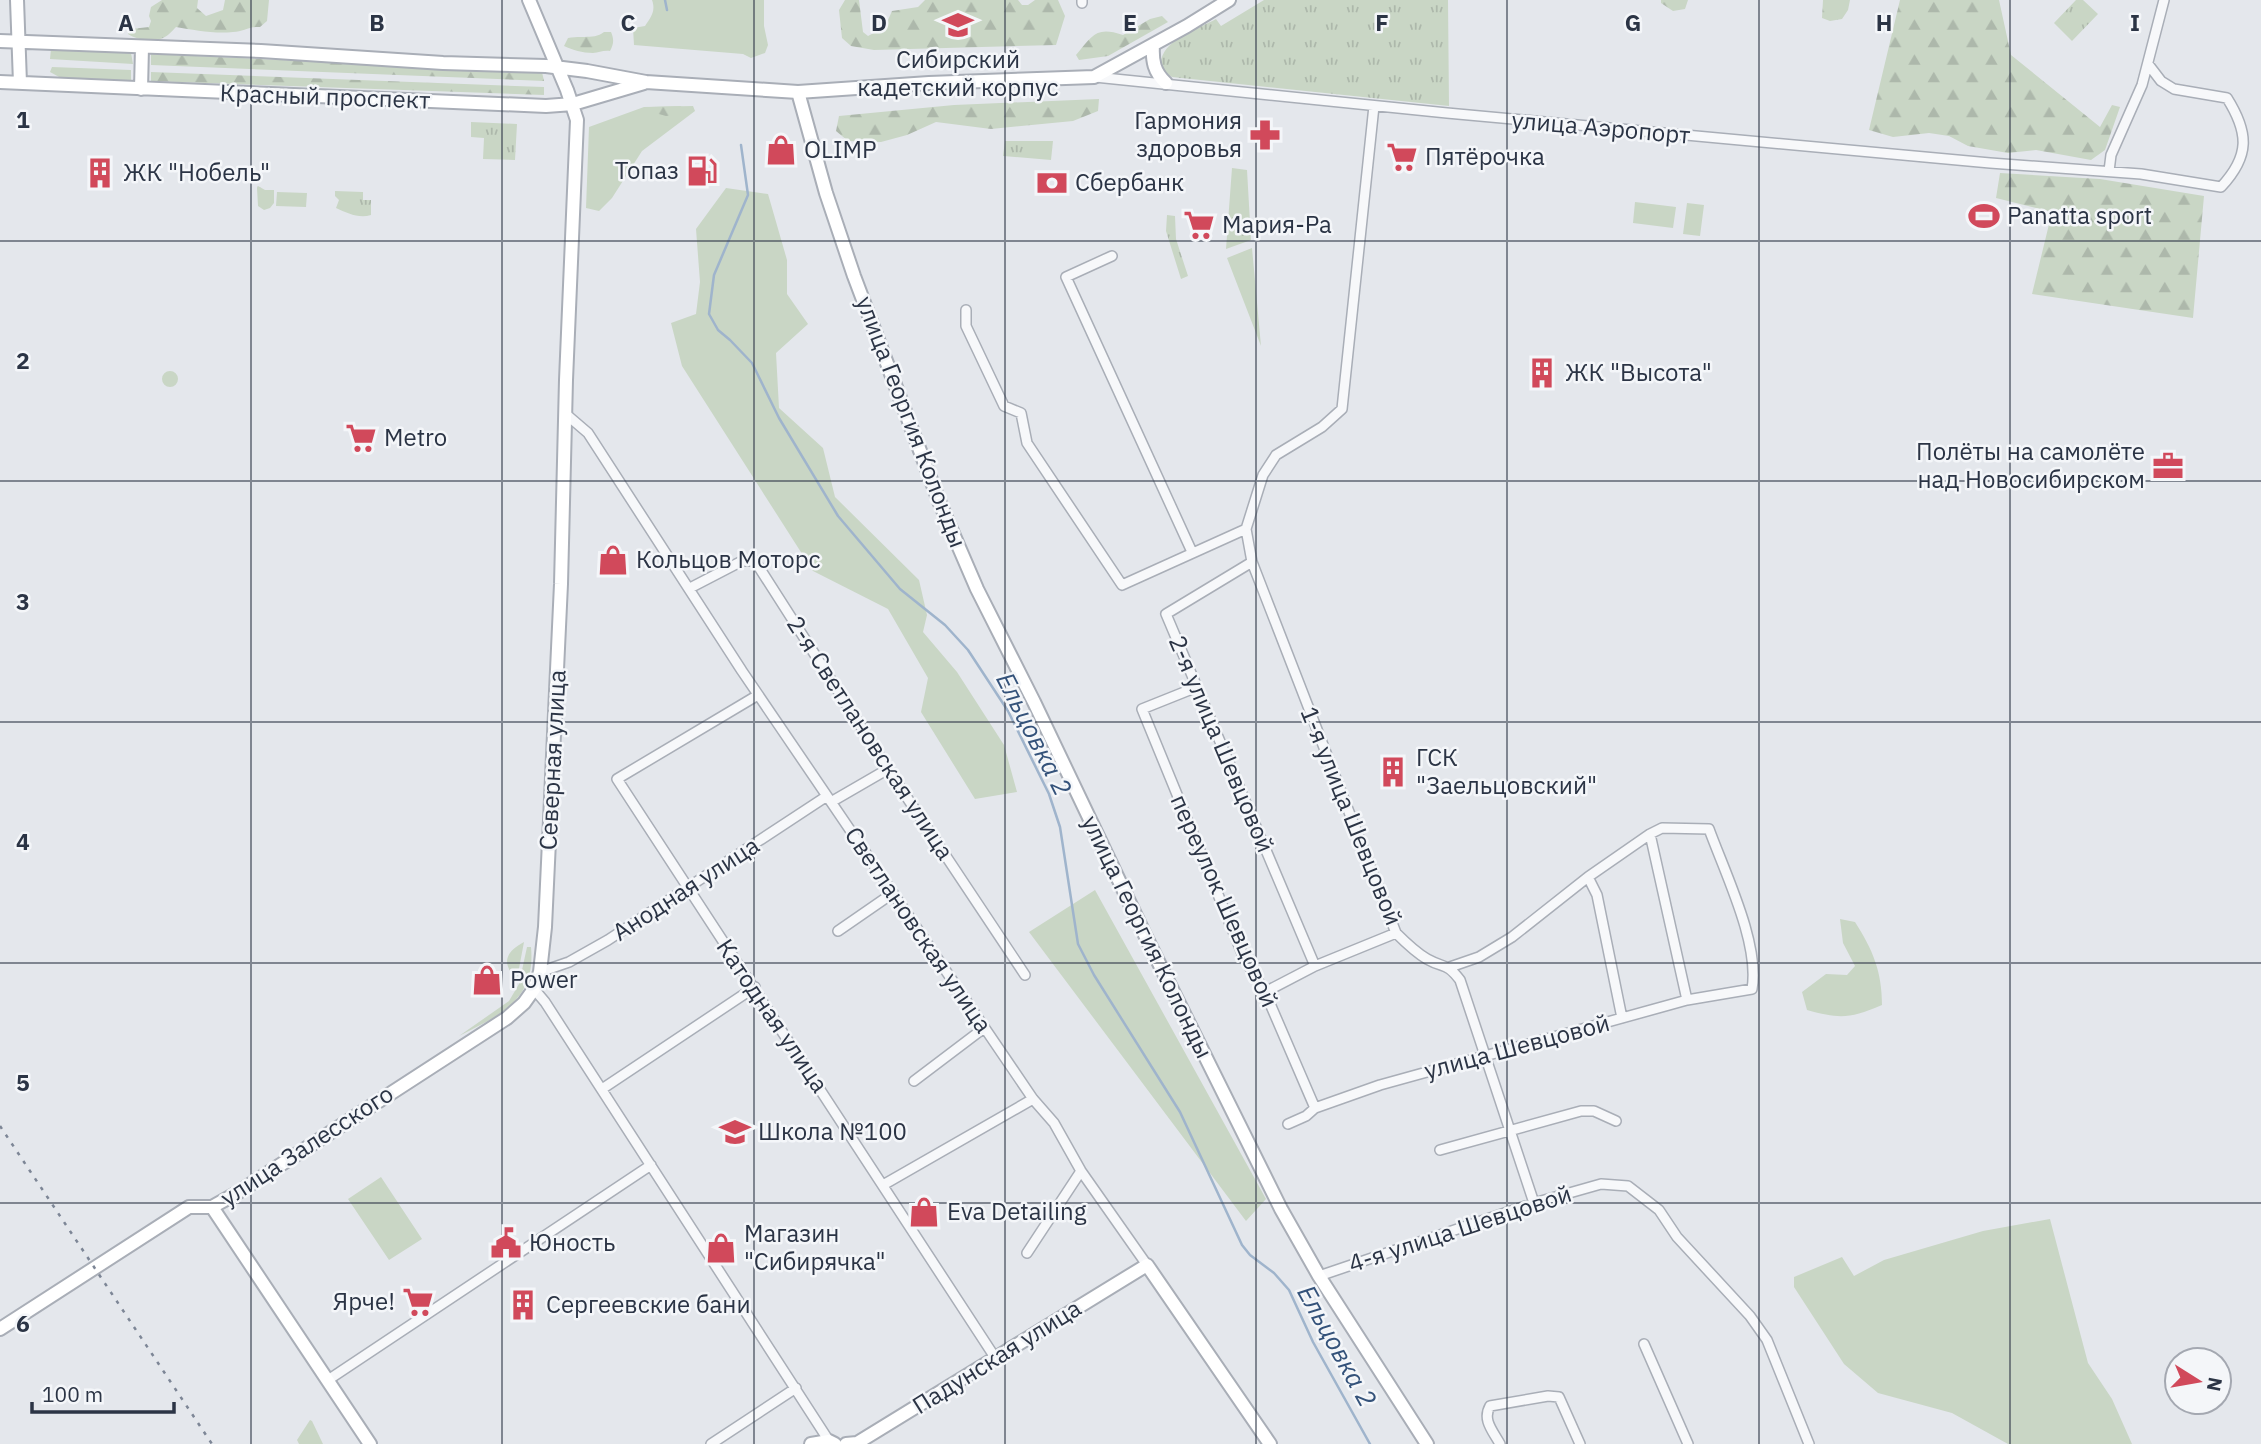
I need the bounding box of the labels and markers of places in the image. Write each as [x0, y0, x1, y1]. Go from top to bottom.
school or university icon: Сибирский кадетский корпус [941, 8, 975, 42]
place label: Сибирский кадетский корпус [857, 43, 1059, 103]
place label: Гармония здоровья [1134, 104, 1242, 164]
pharmacy icon: Гармония здоровья [1248, 118, 1282, 152]
shop icon: OLIMP [764, 133, 798, 167]
place label: OLIMP [804, 133, 877, 165]
supermarket icon: Пятёрочка [1385, 140, 1419, 174]
place label: Пятёрочка [1425, 140, 1545, 172]
place label: Топаз [615, 154, 679, 186]
fuel station icon: Топаз [685, 154, 719, 188]
building icon: ЖК "Нобель" [83, 156, 117, 190]
place label: ЖК "Нобель" [123, 156, 270, 188]
bank icon: Сбербанк [1035, 166, 1069, 200]
place label: Сбербанк [1075, 166, 1184, 198]
sports icon: Panatta sport [1967, 199, 2001, 233]
place label: Panatta sport [2007, 199, 2152, 231]
supermarket icon: Мария-Ра [1182, 208, 1216, 242]
place label: Мария-Ра [1222, 208, 1332, 240]
building icon: ЖК "Высота" [1525, 356, 1559, 390]
place label: ЖК "Высота" [1565, 356, 1712, 388]
supermarket icon: Metro [344, 421, 378, 455]
place label: Metro [384, 421, 447, 453]
place label: Полёты на самолёте над Новосибирском [1916, 435, 2145, 495]
office icon: Полёты на самолёте над Новосибирском [2151, 449, 2185, 483]
shop icon: Кольцов Моторс [596, 543, 630, 577]
place label: Кольцов Моторс [636, 543, 821, 575]
place label: ГСК "Заельцовский" [1416, 741, 1597, 801]
building icon: ГСК "Заельцовский" [1376, 755, 1410, 789]
shop icon: Power [470, 963, 504, 997]
place label: Power [510, 963, 578, 995]
school or university icon: Школа №100 [718, 1115, 752, 1149]
place label: Школа №100 [758, 1115, 907, 1147]
shop icon: Eva Detailing [907, 1195, 941, 1229]
place label: Eva Detailing [947, 1195, 1087, 1227]
place label: Магазин "Сибирячка" [744, 1217, 886, 1277]
public building icon: Юность [489, 1226, 523, 1260]
place label: Юность [529, 1226, 616, 1258]
shop icon: Магазин "Сибирячка" [704, 1231, 738, 1265]
place label: Ярче! [333, 1285, 395, 1317]
supermarket icon: Ярче! [401, 1285, 435, 1319]
building icon: Сергеевские бани [506, 1288, 540, 1322]
place label: Сергеевские бани [546, 1288, 751, 1320]

